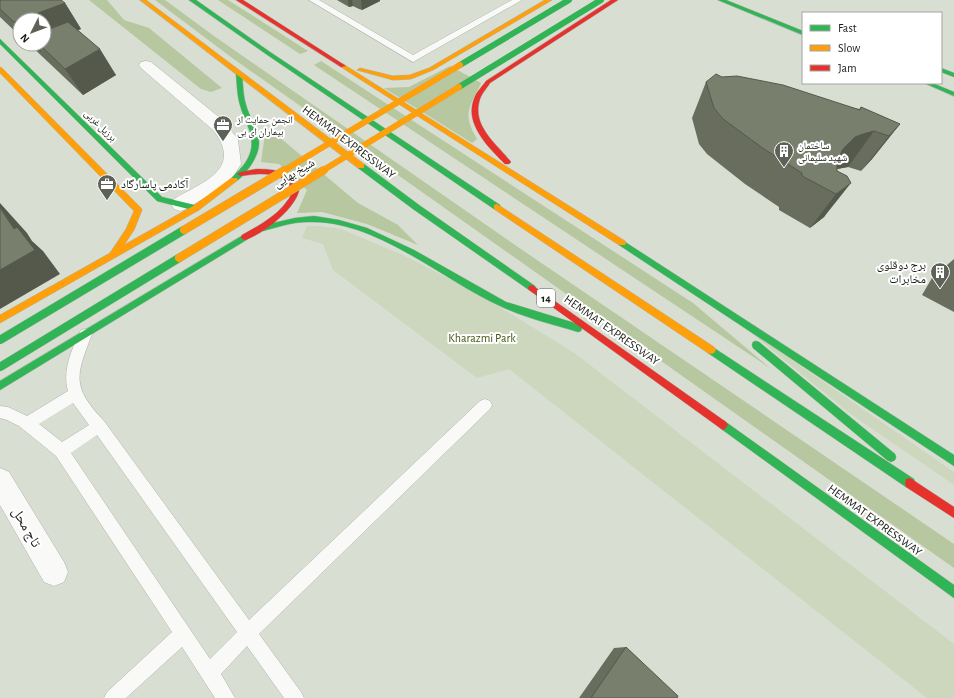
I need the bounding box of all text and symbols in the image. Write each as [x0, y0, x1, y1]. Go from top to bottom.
north arrow [12, 12, 52, 52]
legend [802, 12, 942, 84]
text: Fast [838, 22, 857, 34]
text: N [18, 32, 32, 45]
text: Slow [838, 42, 860, 54]
text: Jam [838, 62, 857, 74]
street label: HEMMAT EXPRESSWAY [300, 103, 398, 181]
street label: برزیل غربی [82, 108, 118, 144]
office icon: انجمن حمایت از بیماران ای بی [212, 114, 234, 142]
place label: انجمن حمایت از بیماران ای بی [236, 115, 293, 138]
building icon: ساختمان شهید سلیمانی [773, 140, 795, 168]
place label: ساختمان شهید سلیمانی [798, 141, 848, 164]
street label: شیخ بهایی [271, 156, 317, 191]
office icon: آکادمی پاسارگاد [96, 173, 118, 201]
place label: آکادمی پاسارگاد [121, 177, 189, 191]
place label: برج دوقلوی مخابرات [877, 259, 926, 286]
building icon: برج دوقلوی مخابرات [929, 261, 951, 289]
road number: 14 [537, 289, 555, 307]
street label: HEMMAT EXPRESSWAY [562, 293, 662, 368]
park label: Kharazmi Park [448, 332, 516, 344]
street label: HEMMAT EXPRESSWAY [826, 482, 925, 558]
street label: تاج محل [7, 505, 43, 551]

